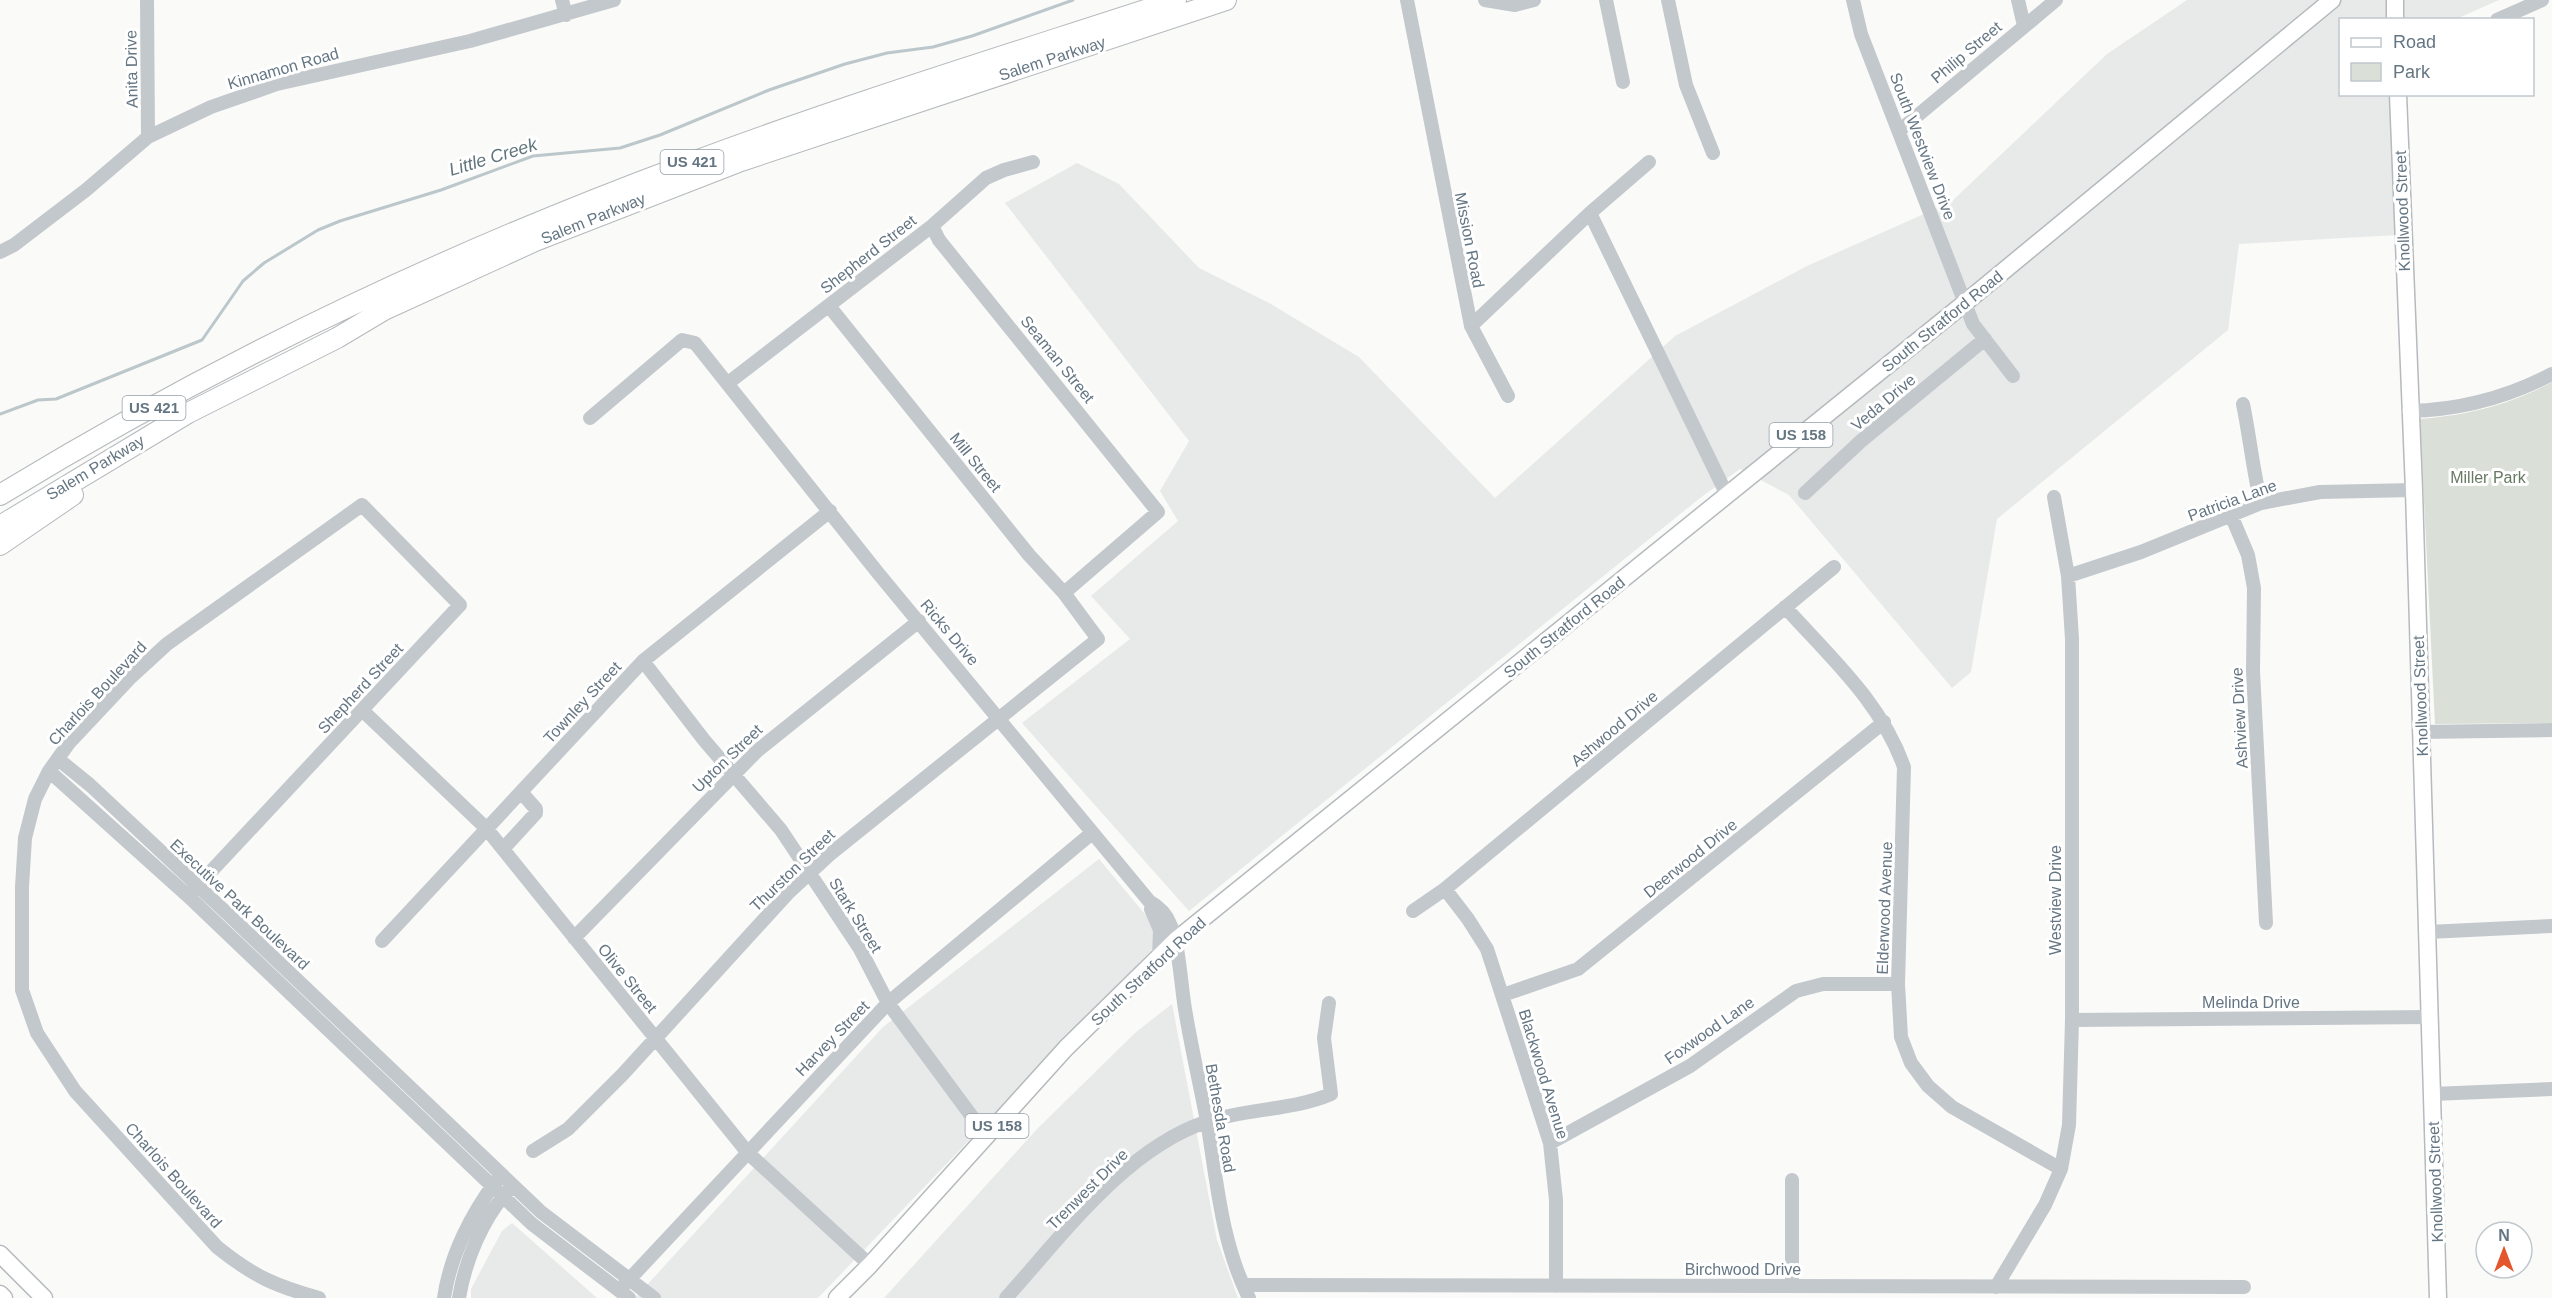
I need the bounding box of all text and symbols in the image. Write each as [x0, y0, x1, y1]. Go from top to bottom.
street label: Philip Street [1928, 18, 2005, 87]
legend [2339, 18, 2534, 96]
street label: Anita Drive [122, 30, 141, 108]
text: Road [2393, 32, 2436, 52]
street label: Salem Parkway [997, 33, 1108, 84]
street label: Kinnamon Road [226, 44, 341, 92]
text: Park [2393, 62, 2431, 82]
street label: South Westview Drive [1887, 70, 1958, 222]
water label: Little Creek [447, 134, 540, 180]
road number: US 421 [660, 150, 724, 174]
street label: Knollwood Street [2392, 150, 2413, 272]
street label: Salem Parkway [538, 190, 648, 247]
street label: Mission Road [1452, 191, 1487, 289]
street label: Shepherd Street [817, 211, 920, 297]
street label: South Stratford Road [1879, 267, 2006, 375]
street label: Seaman Street [1017, 312, 1098, 407]
street label: Veda Drive [1848, 371, 1919, 434]
road number: US 421 [122, 396, 186, 420]
road number: US 158 [1770, 423, 1832, 447]
street label: Mill Street [947, 429, 1005, 496]
street label: Salem Parkway [43, 432, 147, 503]
park label: Miller Park [2450, 469, 2527, 486]
street label: Patricia Lane [2185, 476, 2279, 524]
street label: South Stratford Road [1501, 573, 1628, 681]
street label: Ricks Drive [917, 596, 982, 669]
street label: Knollwood Street [2410, 635, 2431, 757]
street label: Charlois Boulevard [45, 638, 150, 749]
street label: Shepherd Street [314, 640, 407, 737]
street label: Townley Street [540, 658, 625, 747]
street label: Ashview Drive [2228, 667, 2251, 769]
street label: Ashwood Drive [1568, 687, 1661, 769]
street label: Upton Street [689, 721, 766, 796]
street label: Deerwood Drive [1640, 816, 1740, 901]
street label: Thurston Street [747, 826, 838, 915]
street label: Executive Park Boulevard [167, 836, 312, 973]
street label: Elderwood Avenue [1874, 841, 1895, 975]
street label: Westview Drive [2047, 845, 2064, 955]
street label: Stark Street [826, 875, 885, 956]
street label: South Stratford Road [1088, 914, 1209, 1029]
street label: Olive Street [595, 940, 661, 1017]
street label: Foxwood Lane [1661, 993, 1757, 1067]
street label: Melinda Drive [2202, 994, 2300, 1011]
street label: Harvey Street [792, 997, 873, 1079]
street label: Blackwood Avenue [1516, 1007, 1571, 1141]
street label: Bethesda Road [1203, 1062, 1238, 1174]
road number: US 158 [966, 1114, 1028, 1138]
street label: Charlois Boulevard [122, 1119, 225, 1231]
street label: Knollwood Street [2425, 1121, 2446, 1243]
street label: Trenwest Drive [1044, 1145, 1131, 1233]
north arrow [2474, 1220, 2534, 1280]
text: N [2498, 1227, 2510, 1244]
street label: Birchwood Drive [1685, 1261, 1801, 1278]

